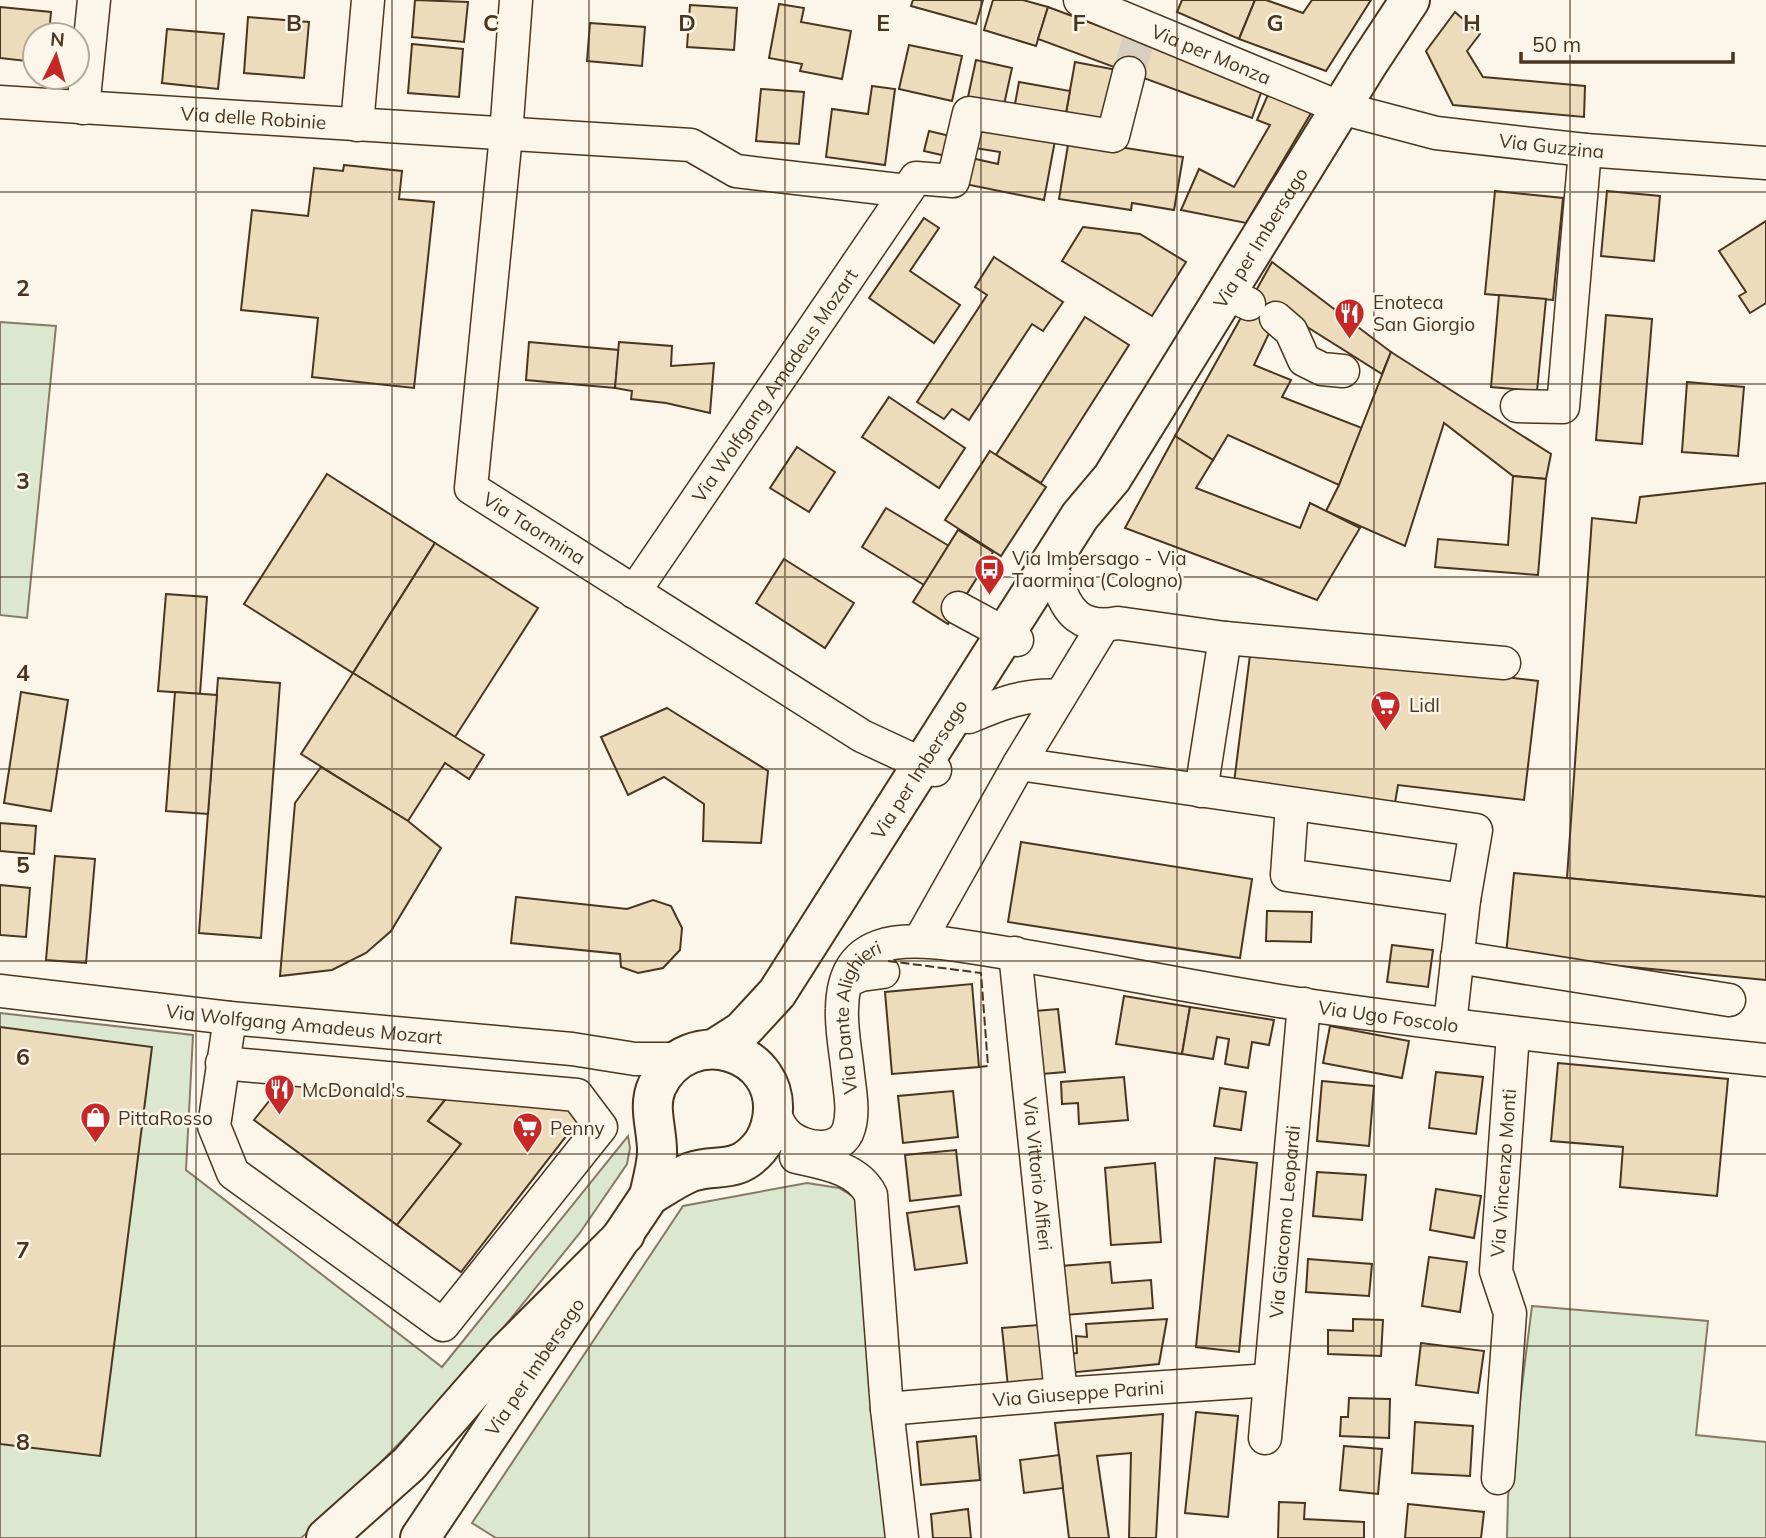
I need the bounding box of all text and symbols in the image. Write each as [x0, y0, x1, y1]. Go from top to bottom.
text: B [286, 8, 302, 37]
text: C [483, 8, 499, 37]
text: D [678, 8, 696, 37]
text: E [876, 8, 890, 37]
text: F [1072, 8, 1086, 37]
text: G [1266, 8, 1284, 37]
text: H [1463, 8, 1481, 37]
street label: Via per Monza [1148, 19, 1275, 90]
north arrow [21, 21, 91, 91]
scale bar [1521, 21, 1733, 65]
text: N [49, 26, 66, 52]
text: 50 m [1532, 31, 1581, 57]
street label: Via delle Robinie [180, 101, 327, 134]
street label: Via Guzzina [1498, 128, 1605, 163]
street label: Via per Imbersago [1208, 163, 1313, 313]
street label: Via Wolfgang Amadeus Mozart [687, 264, 863, 507]
text: 2 [16, 273, 30, 302]
place label: Enoteca San Giorgio [1373, 290, 1475, 336]
restaurant icon: Enoteca San Giorgio [1333, 296, 1367, 340]
text: 3 [16, 466, 30, 495]
street label: Via Taormina [478, 487, 590, 570]
place label: Via Imbersago - Via Taormina (Cologno) [1012, 546, 1187, 592]
bus stop icon: Via Imbersago - Via Taormina (Cologno) [972, 552, 1006, 596]
text: 4 [16, 658, 30, 687]
supermarket icon: Lidl [1369, 688, 1403, 732]
place label: Lidl [1409, 693, 1440, 717]
street label: Via per Imbersago [866, 695, 972, 844]
text: 5 [16, 850, 30, 879]
street label: Via Dante Alighieri [830, 935, 884, 1096]
street label: Via Ugo Foscolo [1317, 995, 1460, 1038]
street label: Via Wolfgang Amadeus Mozart [165, 999, 444, 1049]
text: 6 [16, 1042, 30, 1071]
restaurant icon: McDonald's [262, 1073, 296, 1117]
place label: McDonald's [302, 1078, 405, 1102]
street label: Via Vincenzo Monti [1485, 1088, 1521, 1258]
street label: Via Vittorio Alfieri [1018, 1096, 1058, 1252]
shop icon: PittaRosso [78, 1101, 112, 1145]
place label: PittaRosso [118, 1106, 213, 1130]
supermarket icon: Penny [510, 1111, 544, 1155]
place label: Penny [550, 1116, 605, 1140]
street label: Via Giacomo Leopardi [1264, 1124, 1305, 1319]
text: 7 [16, 1235, 30, 1264]
street label: Via per Imbersago [480, 1293, 589, 1440]
street label: Via Giuseppe Parini [992, 1375, 1165, 1412]
text: 8 [16, 1427, 30, 1456]

